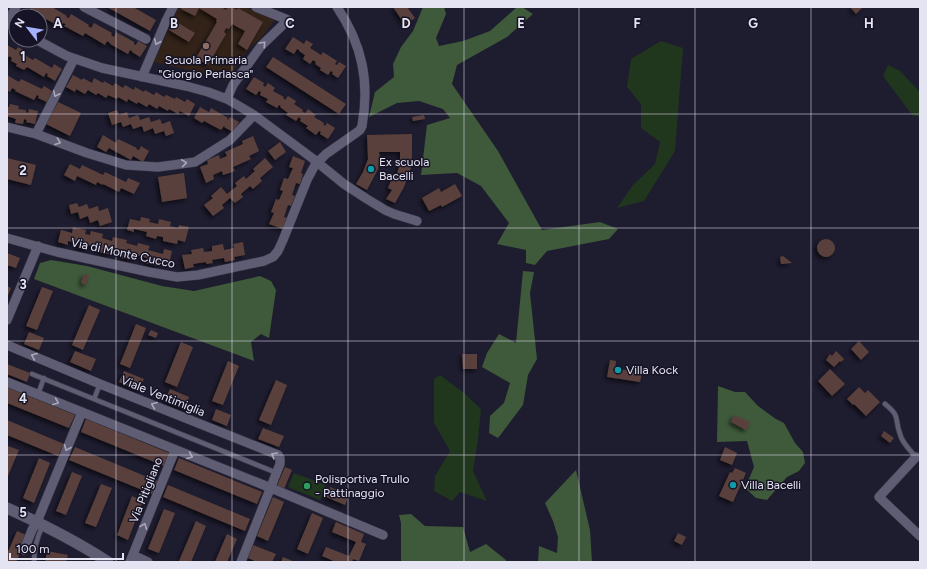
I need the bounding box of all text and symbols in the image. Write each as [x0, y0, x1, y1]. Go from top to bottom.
north arrow [8, 8, 48, 48]
text: N [12, 16, 28, 30]
text: A [53, 16, 63, 31]
text: B [170, 16, 178, 31]
text: C [285, 16, 295, 31]
text: D [401, 16, 411, 31]
text: E [517, 16, 525, 31]
text: F [633, 16, 641, 31]
text: G [748, 16, 758, 31]
text: H [864, 16, 874, 31]
one-way arrow [154, 38, 162, 45]
marker: Scuola Primaria "Giorgio Perlasca" [201, 41, 211, 51]
one-way arrow [259, 41, 266, 49]
text: 1 [20, 49, 26, 64]
place label: Scuola Primaria "Giorgio Perlasca" [159, 53, 254, 81]
one-way arrow [54, 89, 61, 97]
one-way arrow [54, 137, 61, 146]
place label: Ex scuola Bacelli [379, 155, 429, 183]
one-way arrow [181, 159, 187, 168]
text: 2 [19, 163, 27, 178]
marker: Ex scuola Bacelli [366, 164, 376, 174]
street label: Via di Monte Cucco [70, 235, 176, 271]
text: 3 [19, 277, 27, 292]
one-way arrow [31, 353, 39, 361]
place label: Villa Kock [626, 363, 678, 377]
marker: Villa Kock [613, 365, 623, 375]
street label: Viale Ventimiglia [119, 373, 207, 419]
text: 4 [19, 391, 27, 406]
one-way arrow [53, 397, 60, 405]
one-way arrow [151, 402, 158, 410]
one-way arrow [64, 445, 72, 452]
one-way arrow [186, 451, 193, 459]
one-way arrow [272, 452, 279, 459]
street label: Via Pitigliano [126, 455, 166, 525]
place label: Polisportiva Trullo - Pattinaggio [315, 472, 410, 500]
place label: Villa Bacelli [741, 478, 801, 492]
marker: Villa Bacelli [728, 480, 738, 490]
marker: Polisportiva Trullo - Pattinaggio [302, 481, 312, 491]
text: 5 [19, 505, 27, 520]
one-way arrow [140, 522, 148, 529]
scale bar [10, 535, 123, 561]
text: 100 m [16, 542, 50, 556]

